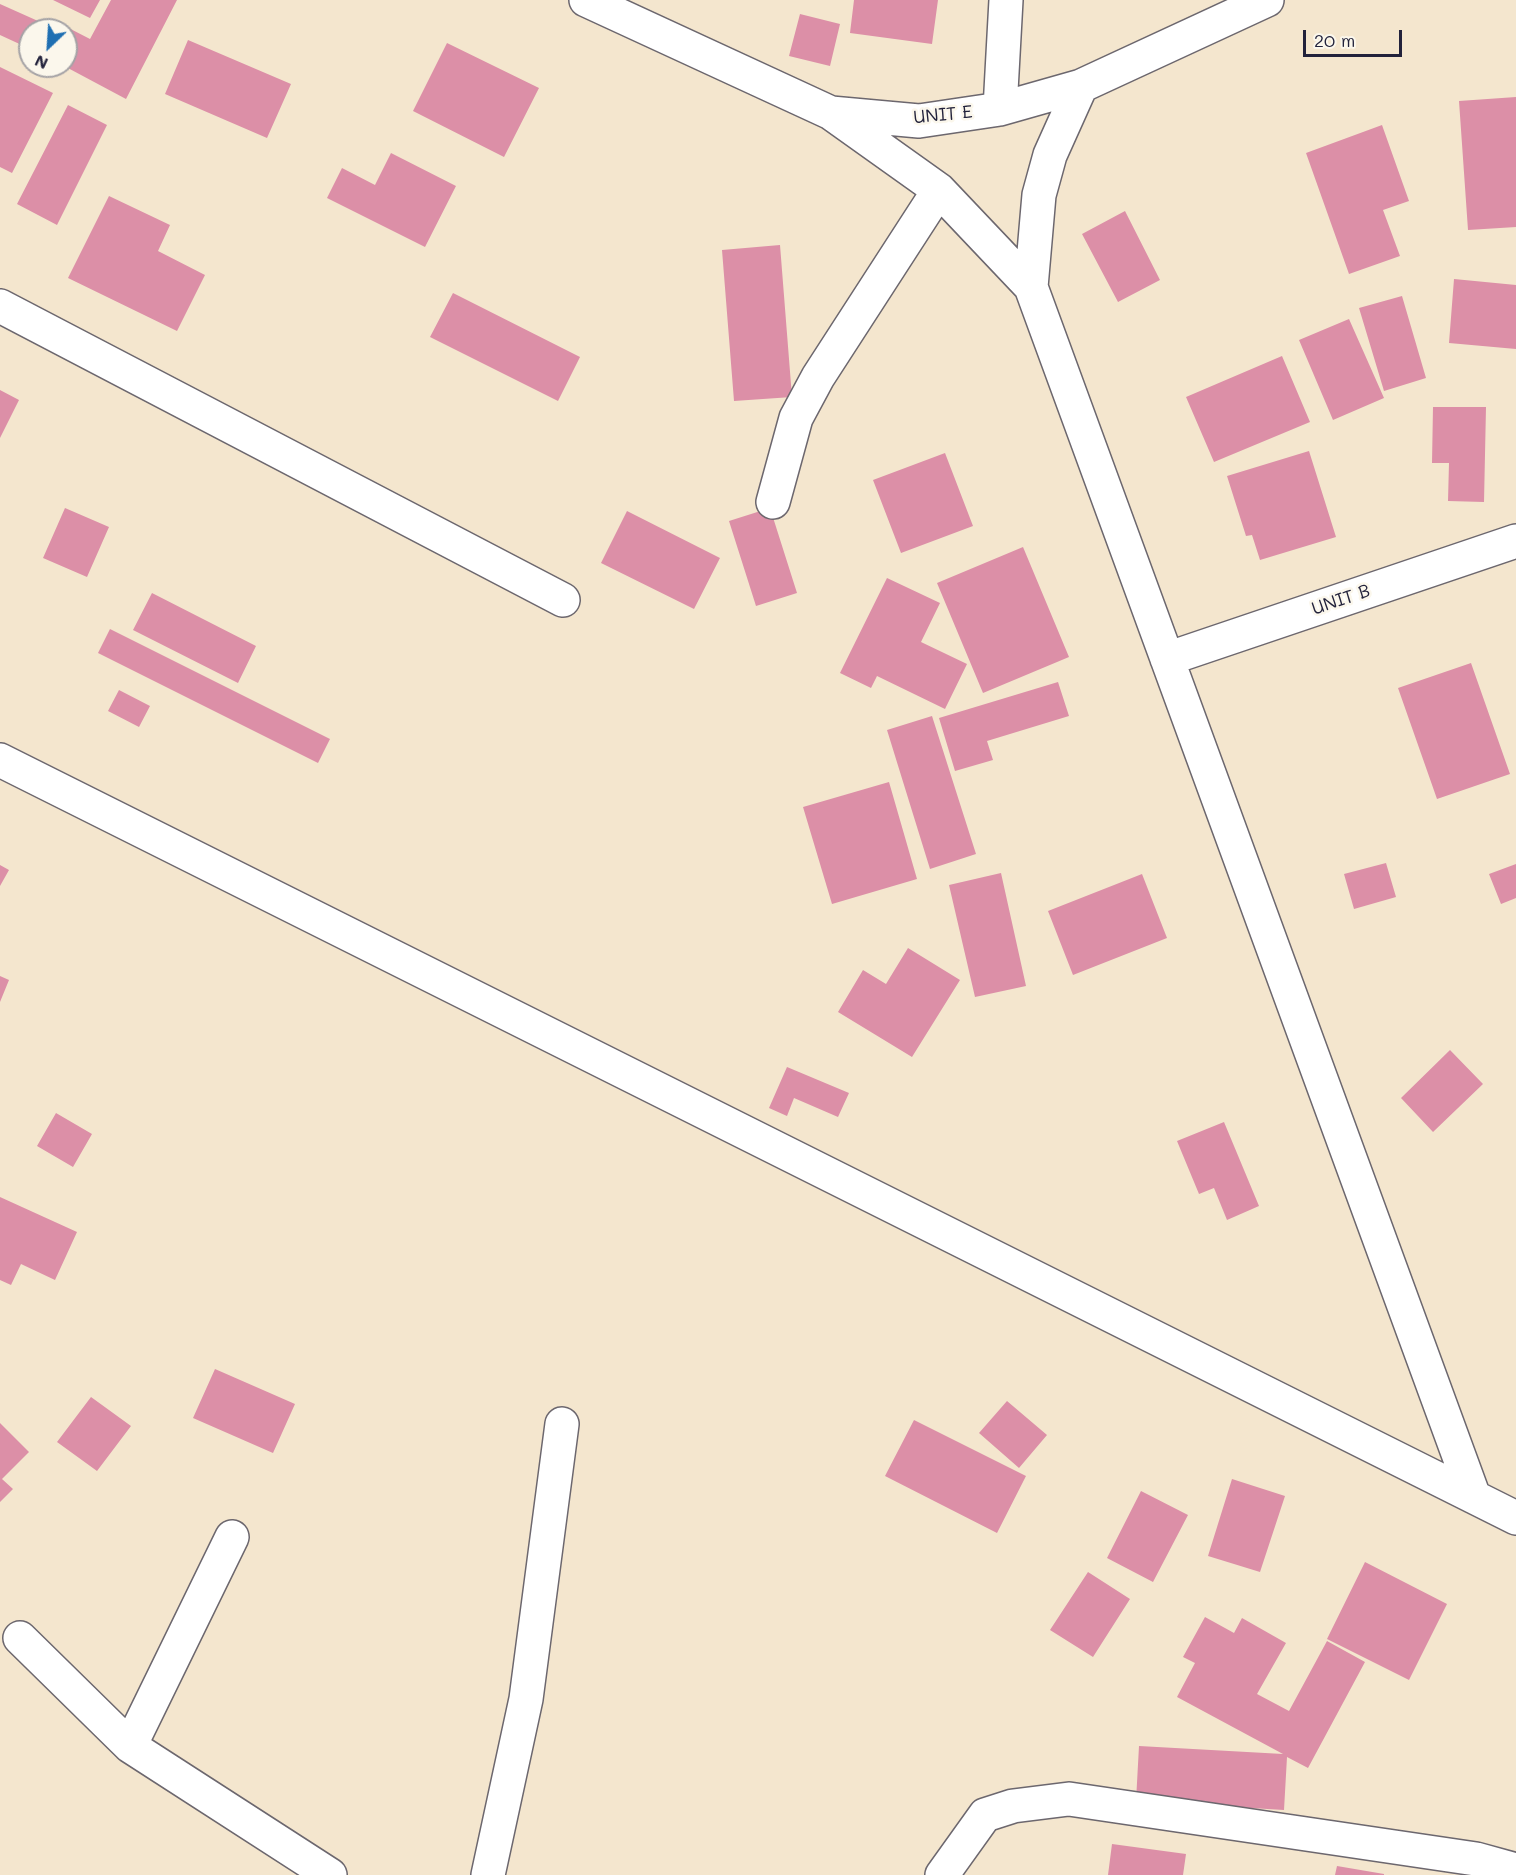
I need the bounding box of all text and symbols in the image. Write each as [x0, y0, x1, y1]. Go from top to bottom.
north arrow [18, 18, 78, 78]
scale bar [1306, 18, 1405, 56]
text: 20 m [1314, 28, 1355, 52]
text: N [31, 51, 51, 75]
street label: UNIT E [912, 101, 974, 129]
street label: UNIT B [1309, 580, 1373, 620]

